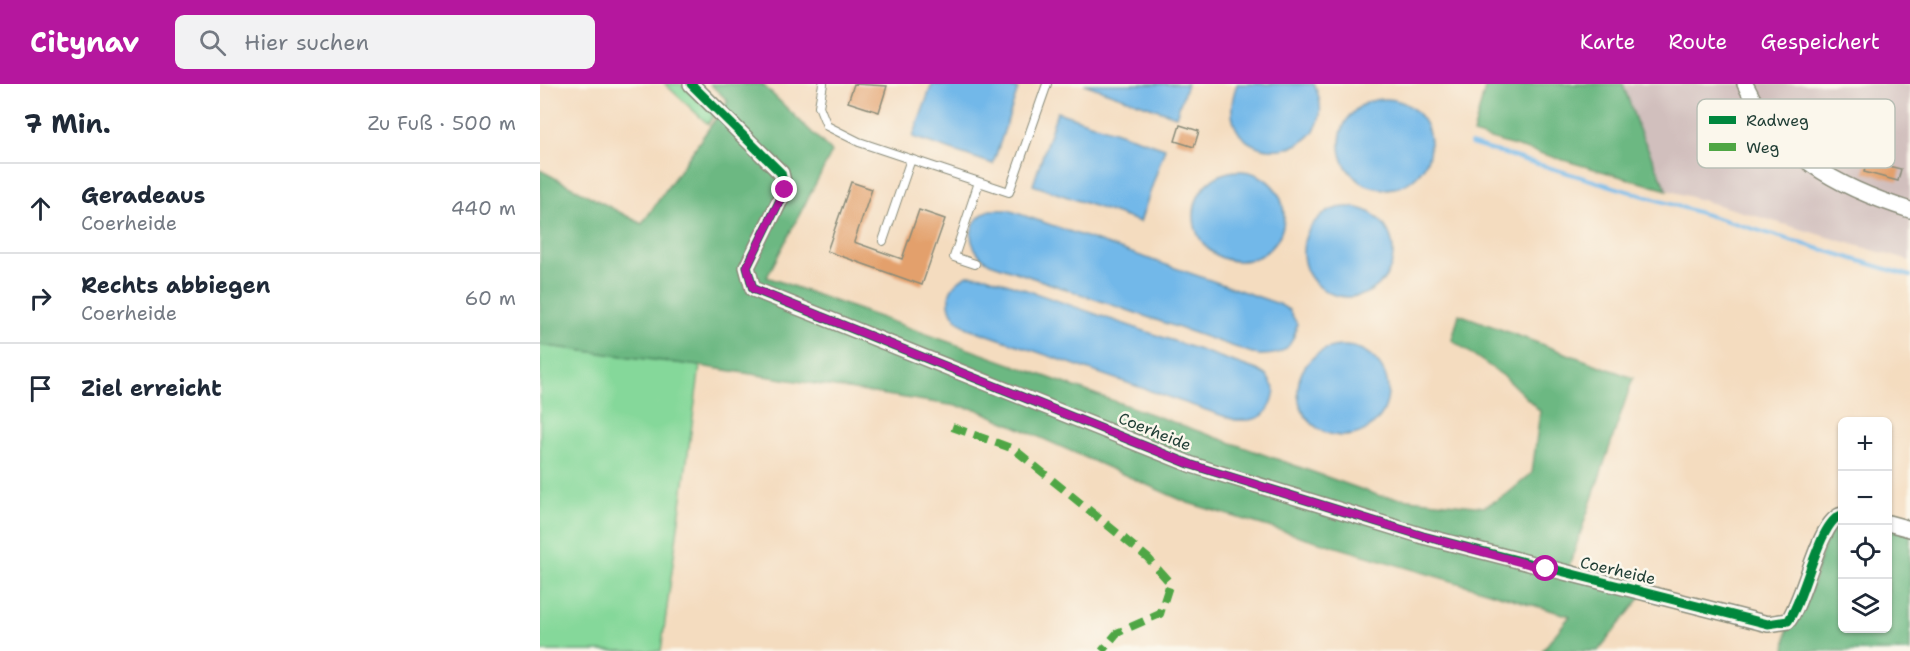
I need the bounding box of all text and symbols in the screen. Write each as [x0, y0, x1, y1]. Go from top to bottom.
search box [175, 15, 595, 69]
text: Citynav [30, 23, 139, 61]
icon: search [196, 26, 229, 59]
text: Hier suchen [244, 28, 369, 57]
text: Karte [1580, 28, 1635, 56]
text: Route [1668, 28, 1727, 56]
text: Gespeichert [1760, 28, 1880, 56]
legend [1697, 99, 1895, 168]
text: 7 Min. [24, 106, 111, 141]
text: Zu Fuß · 500 m [367, 110, 516, 136]
text: Radweg [1746, 110, 1809, 131]
text: Weg [1746, 137, 1780, 158]
route end [771, 176, 797, 202]
text: Geradeaus [81, 181, 205, 210]
icon: ahead [24, 192, 57, 225]
text: 440 m [451, 195, 516, 221]
text: Coerheide [81, 210, 177, 236]
text: Rechts abbiegen [81, 271, 270, 300]
icon: right [24, 282, 57, 315]
text: 60 m [464, 285, 516, 311]
text: Coerheide [81, 300, 177, 326]
icon: arrive [24, 372, 57, 405]
text: Ziel erreicht [81, 374, 222, 403]
street label: Coerheide [1115, 407, 1194, 456]
map controls [1838, 417, 1892, 633]
button: + [1838, 417, 1892, 471]
button: − [1838, 471, 1892, 525]
button: locate [1838, 525, 1892, 579]
street label: Coerheide [1578, 552, 1658, 589]
route start [1532, 555, 1558, 581]
button: layers [1838, 579, 1892, 633]

